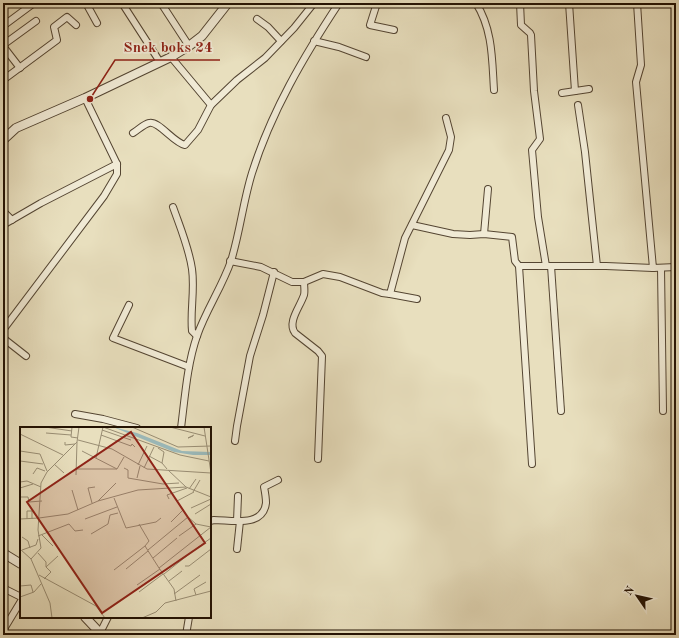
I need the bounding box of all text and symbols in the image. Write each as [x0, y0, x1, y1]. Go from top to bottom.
callout: Snek boks 24 [115, 33, 220, 60]
text: Snek boks 24 [123, 41, 213, 56]
inset map [20, 427, 211, 618]
north arrow [617, 576, 657, 616]
text: N [623, 584, 637, 598]

